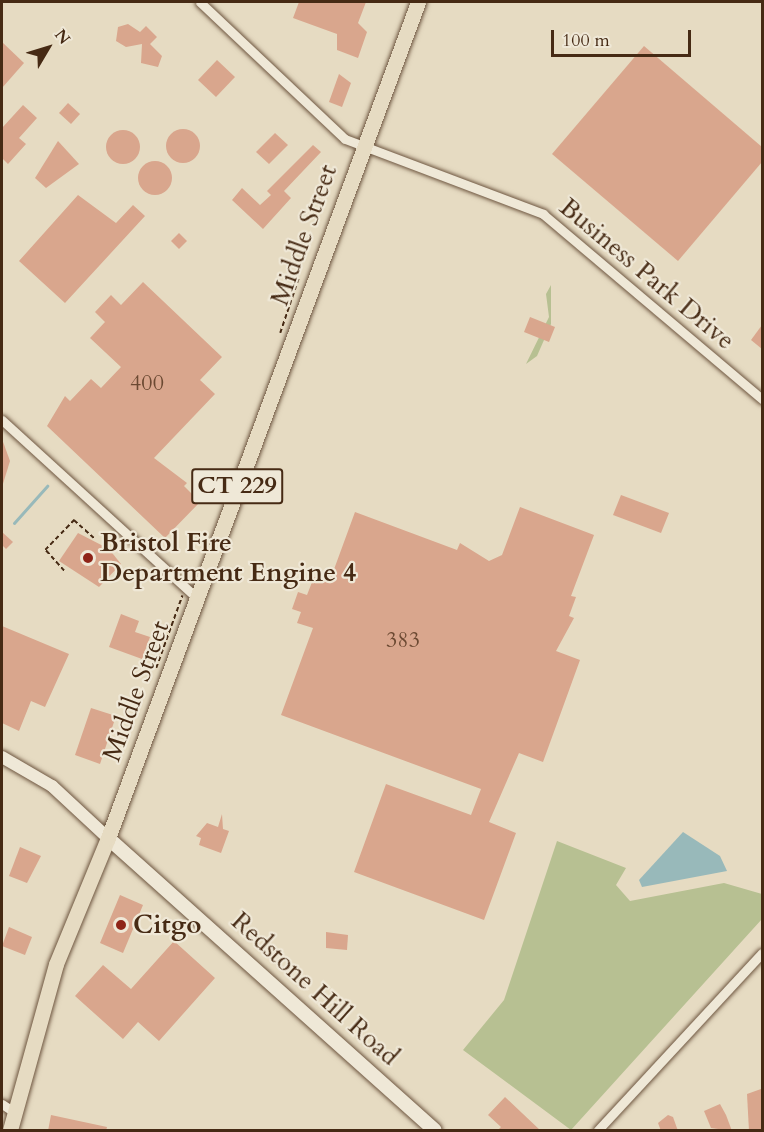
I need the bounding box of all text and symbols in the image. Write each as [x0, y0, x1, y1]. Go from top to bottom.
north arrow [18, 18, 78, 78]
scale bar [554, 18, 694, 56]
text: N [49, 25, 75, 49]
text: 100 m [562, 28, 610, 53]
street label: Middle Street [264, 160, 344, 310]
street label: Business Park Drive [553, 192, 741, 356]
house number: 400 [130, 371, 164, 397]
road number: CT 229 [190, 465, 284, 507]
place label: Bristol Fire Department Engine 4 [100, 527, 356, 588]
marker: Bristol Fire Department Engine 4 [81, 551, 95, 565]
street label: Middle Street [96, 616, 176, 766]
house number: 383 [386, 628, 420, 654]
street label: Redstone Hill Road [225, 906, 405, 1072]
place label: Citgo [133, 909, 201, 941]
marker: Citgo [114, 918, 128, 932]

